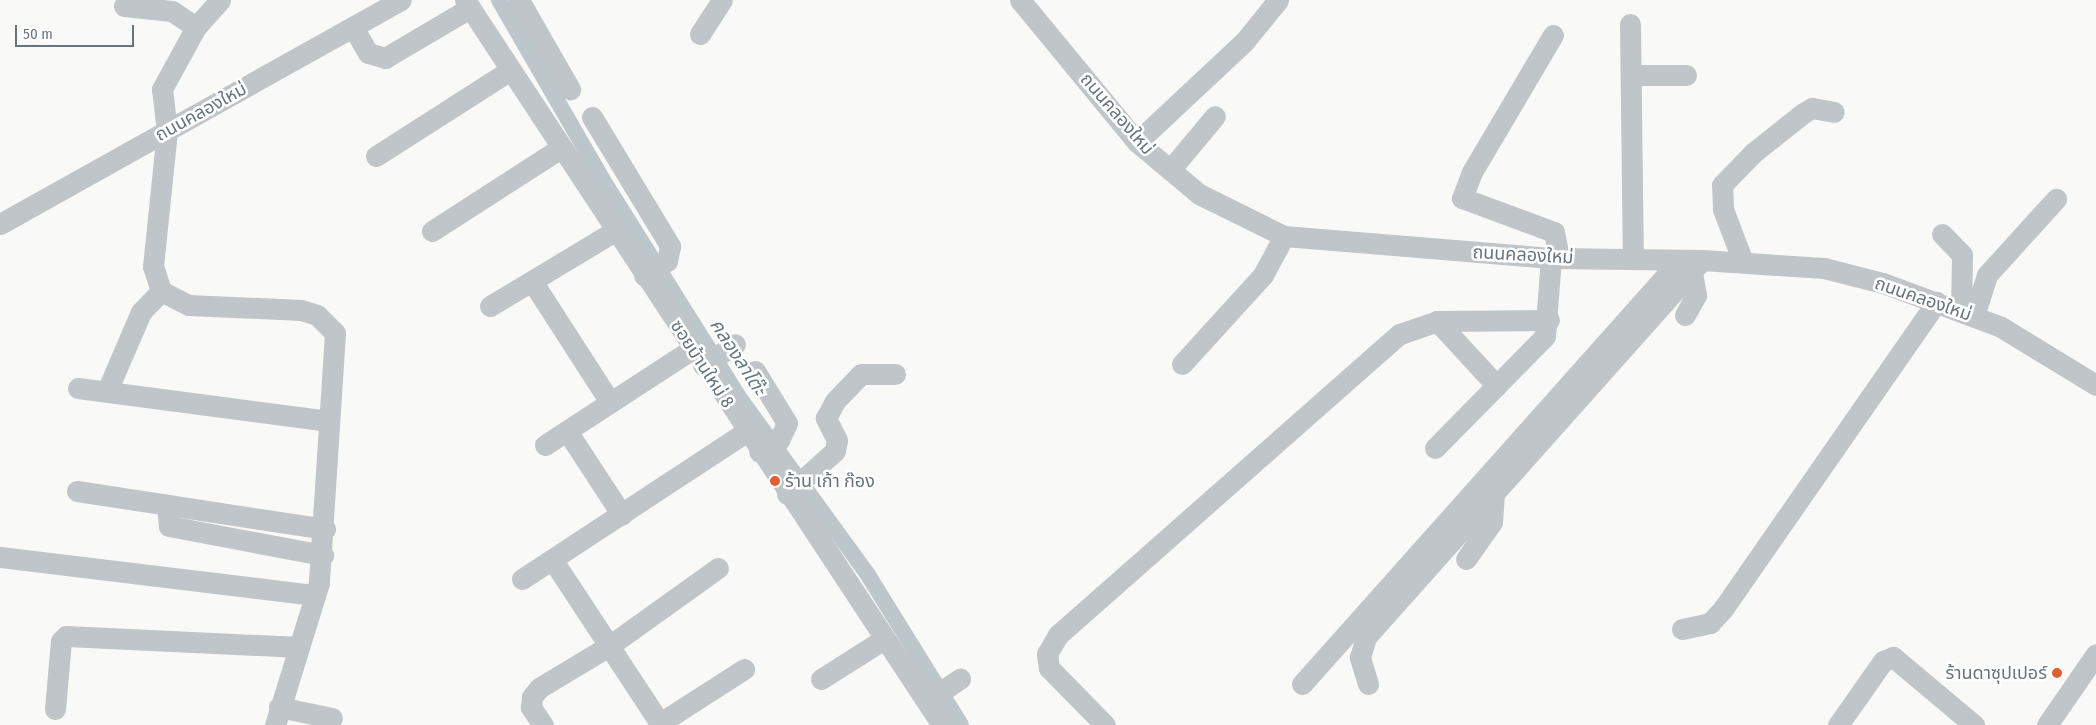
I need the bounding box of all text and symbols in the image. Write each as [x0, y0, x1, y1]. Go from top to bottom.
scale bar [18, 15, 136, 47]
text: 50 m [23, 25, 53, 43]
street label: ถนนคลองใหม่ [1076, 69, 1158, 159]
street label: ถนนคลองใหม่ [152, 78, 250, 146]
street label: ถนนคลองใหม่ [1472, 242, 1574, 268]
street label: ถนนคลองใหม่ [1872, 272, 1974, 326]
water label: คลองลาโต๊ะ [705, 315, 771, 399]
street label: ซอยบ้านใหม่ 8 [666, 316, 738, 412]
place label: ร้าน เก้า ก๊อง [785, 470, 875, 492]
marker: ร้าน เก้า ก๊อง [769, 475, 781, 487]
place label: ร้านดาซุปเปอร์ [1945, 662, 2047, 684]
marker: ร้านดาซุปเปอร์ [2051, 667, 2063, 679]

